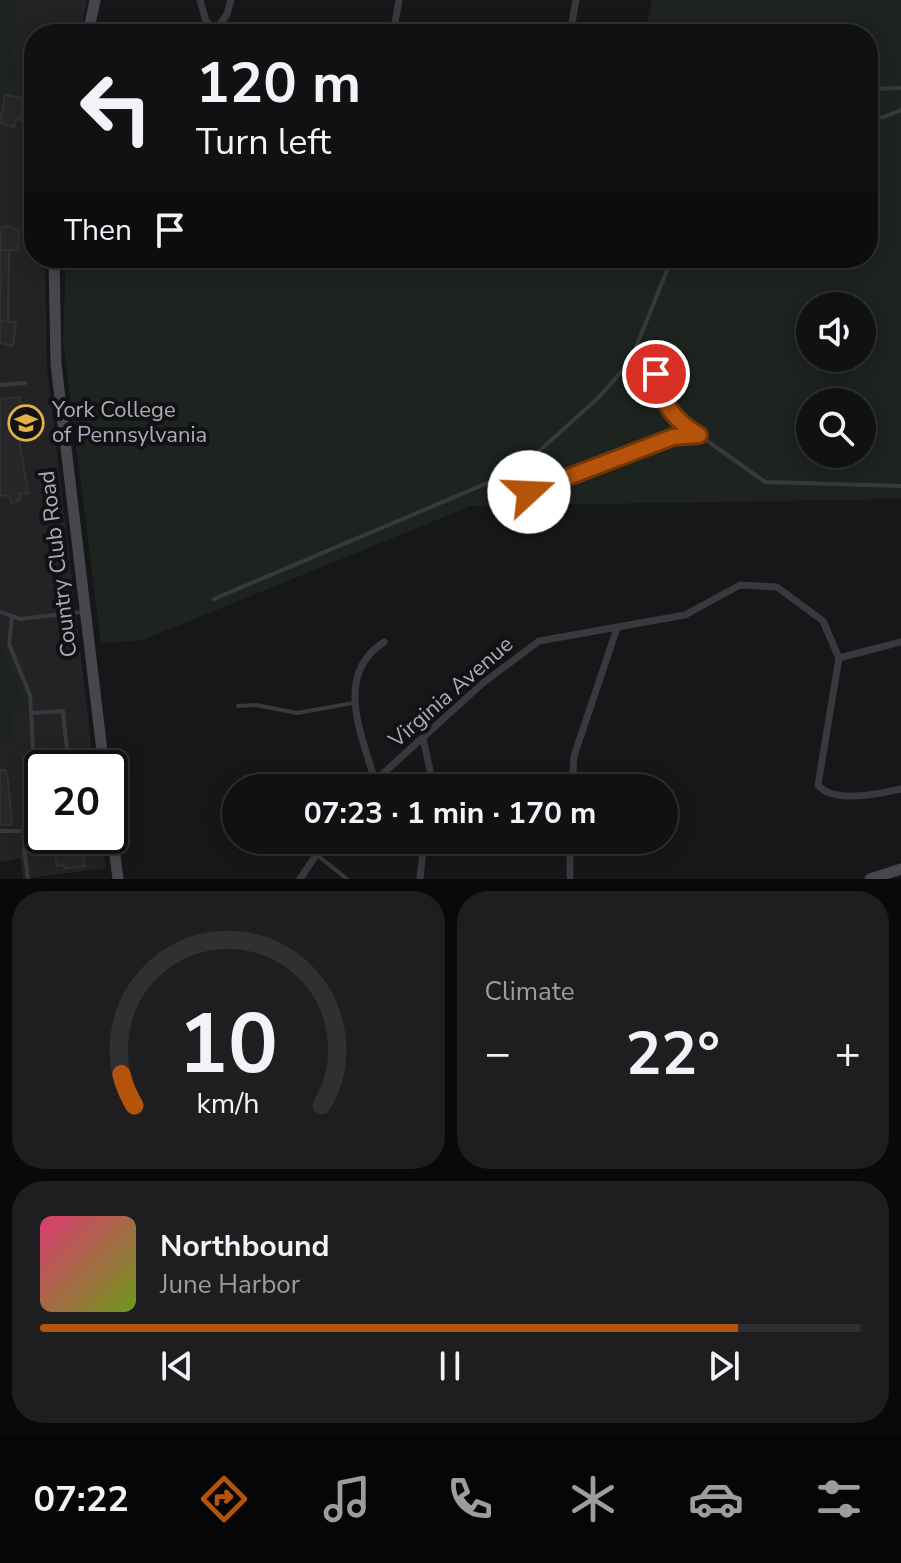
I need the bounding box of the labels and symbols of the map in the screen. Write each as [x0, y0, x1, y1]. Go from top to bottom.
pin [622, 340, 690, 408]
place label: York College of Pennsylvania [51, 395, 207, 450]
school or university icon: York College of Pennsylvania [7, 404, 45, 442]
position arrow [487, 450, 571, 534]
street label: Country Club Road [32, 469, 84, 659]
street label: Virginia Avenue [382, 630, 520, 755]
speed limit sign: 20 [24, 750, 128, 854]

